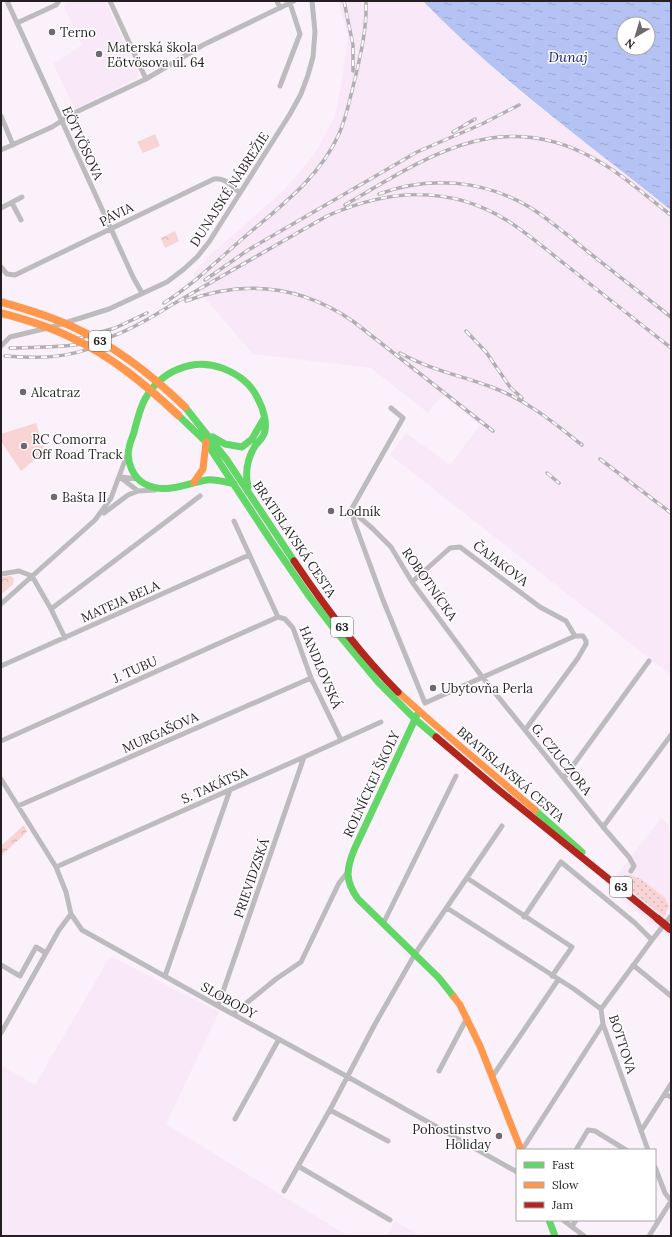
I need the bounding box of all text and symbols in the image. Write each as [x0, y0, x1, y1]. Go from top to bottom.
north arrow [616, 16, 656, 56]
place label: Terno [60, 24, 96, 41]
marker: Terno [47, 27, 57, 37]
text: N [622, 35, 638, 52]
place label: Materská škola Eötvösova ul. 64 [107, 39, 205, 71]
water label: Dunaj [549, 48, 587, 66]
marker: Materská škola Eötvösova ul. 64 [94, 49, 104, 59]
street label: EÖTVÖSOVA [58, 104, 107, 183]
street label: DUNAJSKÉ NÁBREŽIE [185, 128, 273, 250]
street label: PÁVIA [96, 198, 137, 230]
road number: 63 [89, 331, 111, 351]
place label: Alcatraz [30, 384, 80, 401]
marker: Alcatraz [18, 387, 28, 397]
place label: RC Comorra Off Road Track [32, 431, 123, 463]
marker: RC Comorra Off Road Track [19, 441, 29, 451]
street label: BRATISLAVSKÁ CESTA [249, 478, 340, 602]
place label: Bašta II [62, 489, 107, 506]
marker: Bašta II [49, 492, 59, 502]
place label: Lodník [339, 503, 380, 520]
marker: Lodník [326, 506, 336, 516]
street label: ČAJAKOVA [470, 536, 533, 590]
street label: ROBOTNÍCKA [398, 545, 461, 625]
street label: MATEJA BELA [78, 576, 163, 626]
road number: 63 [331, 617, 353, 637]
street label: HANDLOVSKÁ [296, 623, 346, 712]
street label: J. TUBU [109, 652, 160, 687]
place label: Ubytovňa Perla [441, 680, 533, 697]
marker: Ubytovňa Perla [428, 683, 438, 693]
street label: MURGAŠOVA [119, 707, 202, 757]
street label: G. CZUCZORA [528, 720, 596, 799]
street label: BRATISLAVSKÁ CESTA [453, 723, 569, 826]
street label: ROĽNÍCKEJ ŠKOLY [338, 727, 404, 840]
street label: S. TAKÁTSA [178, 763, 251, 808]
street label: PRIEVIDZSKÁ [230, 835, 273, 920]
road number: 63 [610, 877, 632, 897]
street label: SLOBODY [198, 978, 260, 1023]
street label: BOTTOVA [605, 1012, 640, 1077]
place label: Pohostinstvo Holiday [412, 1121, 491, 1153]
marker: Pohostinstvo Holiday [494, 1131, 504, 1141]
legend [516, 1149, 656, 1221]
text: Fast [552, 1157, 575, 1172]
text: Slow [552, 1177, 579, 1192]
text: Jam [551, 1197, 573, 1212]

